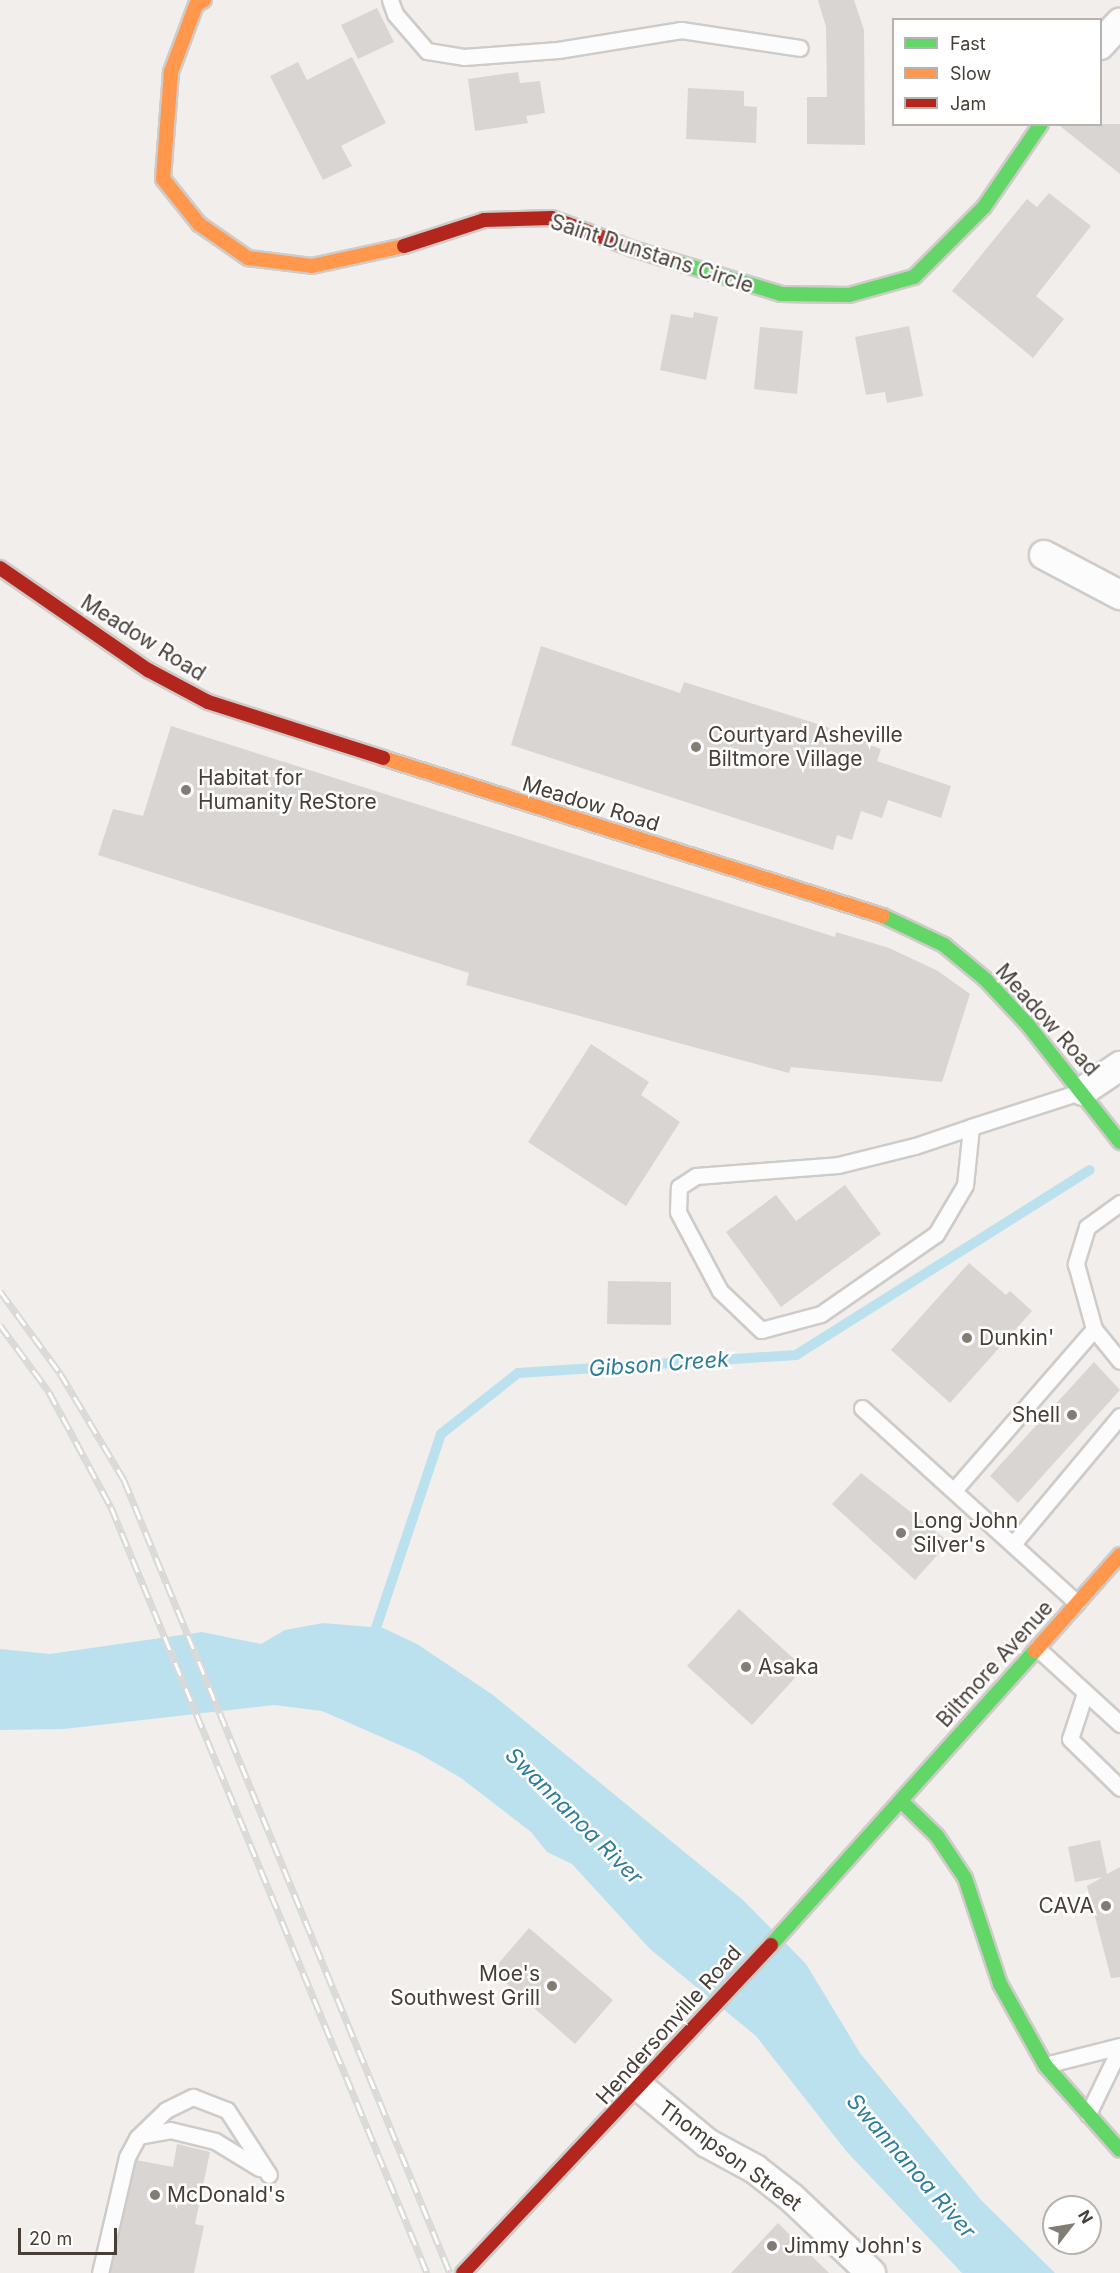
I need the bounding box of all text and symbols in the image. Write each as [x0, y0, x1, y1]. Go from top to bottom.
legend [892, 18, 1102, 126]
text: Fast [950, 33, 986, 54]
text: Slow [950, 63, 991, 84]
text: Jam [950, 93, 986, 114]
street label: Saint Dunstans Circle [547, 209, 757, 299]
street label: Meadow Road [76, 590, 210, 686]
place label: Courtyard Asheville Biltmore Village [708, 722, 903, 772]
marker: Courtyard Asheville Biltmore Village [689, 740, 703, 754]
place label: Habitat for Humanity ReStore [198, 765, 377, 815]
street label: Meadow Road [519, 771, 663, 837]
marker: Habitat for Humanity ReStore [179, 783, 193, 797]
street label: Meadow Road [990, 959, 1104, 1081]
place label: Dunkin' [979, 1325, 1054, 1351]
marker: Dunkin' [960, 1331, 974, 1345]
water label: Gibson Creek [588, 1346, 730, 1382]
place label: Shell [1012, 1402, 1060, 1428]
marker: Shell [1065, 1408, 1079, 1422]
place label: Long John Silver's [913, 1508, 1018, 1558]
marker: Long John Silver's [894, 1526, 908, 1540]
street label: Biltmore Avenue [932, 1596, 1058, 1732]
place label: Asaka [758, 1654, 819, 1680]
marker: Asaka [739, 1660, 753, 1674]
water label: Swannanoa River [500, 1742, 648, 1890]
place label: CAVA [1038, 1893, 1094, 1919]
marker: CAVA [1099, 1899, 1113, 1913]
street label: Hendersonville Road [591, 1940, 747, 2110]
place label: Moe's Southwest Grill [390, 1961, 540, 2011]
marker: Moe's Southwest Grill [545, 1979, 559, 1993]
water label: Swannanoa River [841, 2088, 981, 2244]
street label: Thompson Street [653, 2096, 807, 2216]
place label: McDonald's [167, 2182, 285, 2208]
marker: McDonald's [148, 2188, 162, 2202]
north arrow [1042, 2195, 1102, 2255]
text: N [1074, 2206, 1097, 2227]
scale bar [21, 2216, 120, 2254]
text: 20 m [29, 2228, 72, 2249]
place label: Jimmy John's [784, 2233, 922, 2259]
marker: Jimmy John's [765, 2239, 779, 2253]

